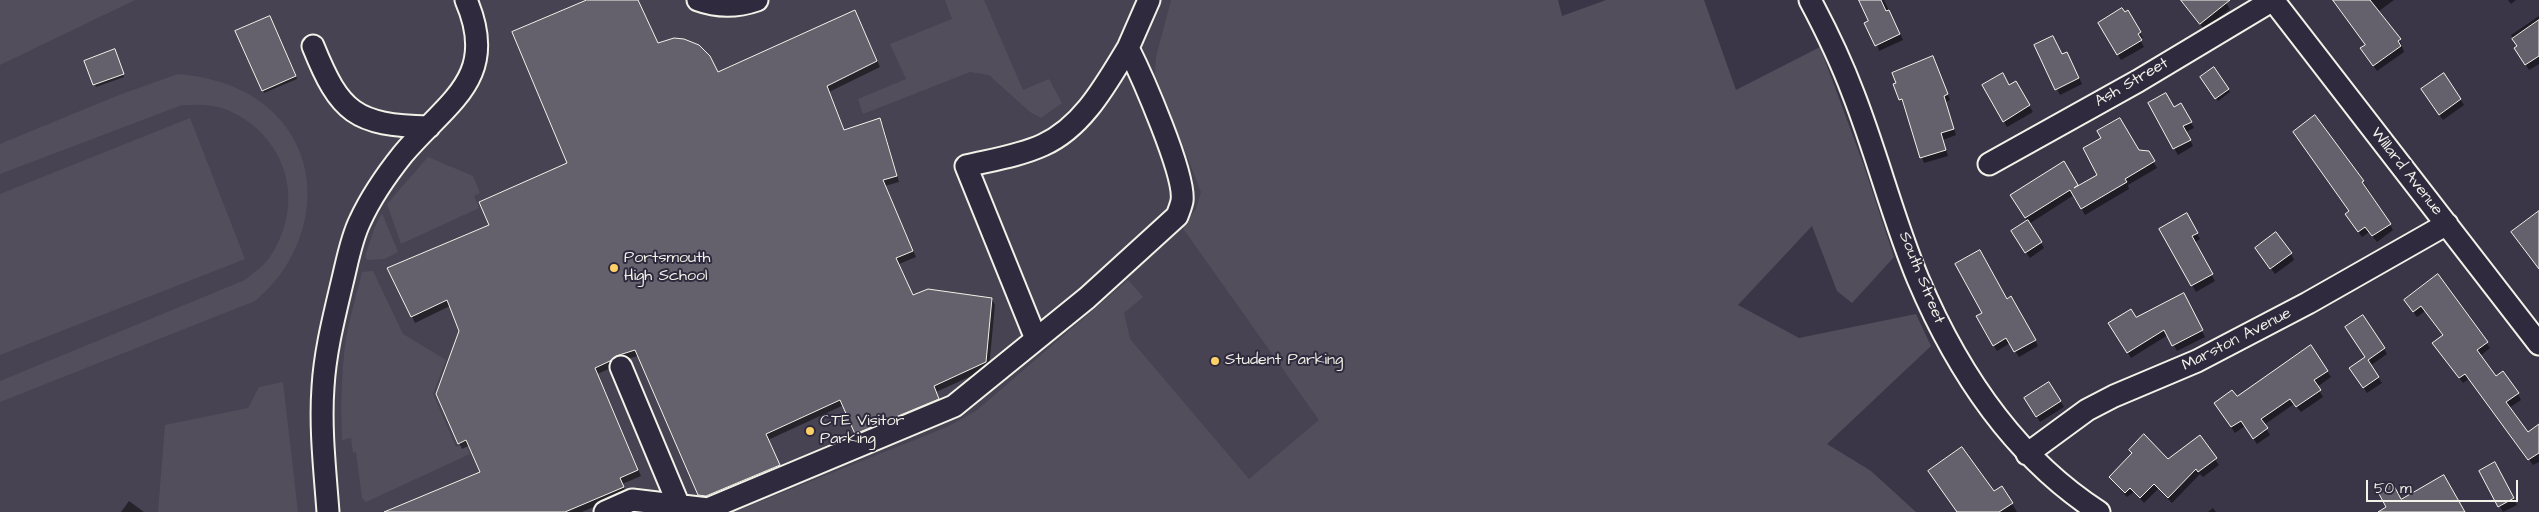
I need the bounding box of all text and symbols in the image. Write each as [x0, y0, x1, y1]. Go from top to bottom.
street label: Ash Street [2092, 54, 2172, 112]
street label: Willard Avenue [2366, 124, 2446, 220]
street label: South Street [1894, 229, 1948, 327]
place label: Portsmouth High School [624, 249, 710, 287]
marker: Portsmouth High School [608, 262, 620, 274]
street label: Marston Avenue [2179, 304, 2295, 376]
place label: Student Parking [1225, 351, 1343, 371]
marker: Student Parking [1209, 355, 1221, 367]
place label: CTE Visitor Parking [820, 412, 904, 450]
marker: CTE Visitor Parking [804, 425, 816, 437]
scale bar [2369, 470, 2522, 502]
text: 50 m [2374, 478, 2412, 499]

